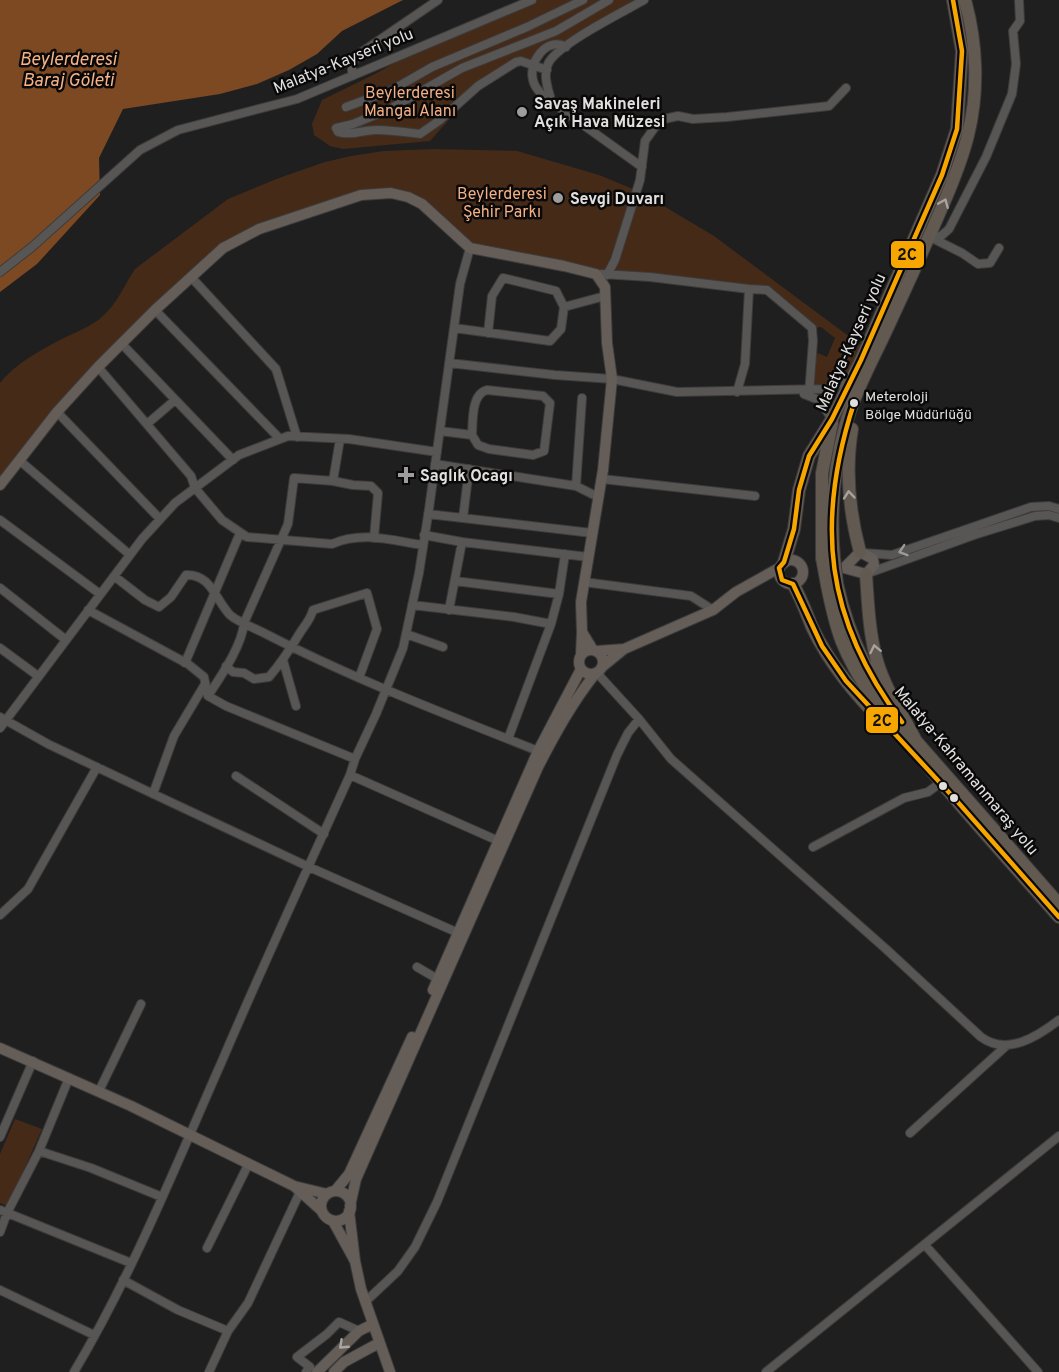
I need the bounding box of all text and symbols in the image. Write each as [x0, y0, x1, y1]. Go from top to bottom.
street label: Malatya-Kayseri yolu [271, 25, 417, 99]
water label: Beylerderesi Baraj Göleti [19, 49, 118, 93]
park label: Beylerderesi Mangal Alanı [364, 84, 456, 122]
place label: Savaş Makineleri Açık Hava Müzesi [534, 95, 665, 133]
marker: Savaş Makineleri Açık Hava Müzesi [515, 105, 529, 119]
park label: Beylerderesi Şehir Parkı [457, 185, 547, 223]
place label: Sevgi Duvarı [570, 190, 664, 210]
marker: Sevgi Duvarı [551, 191, 565, 205]
one-way arrow [937, 198, 949, 209]
line badge: 2C [890, 240, 925, 269]
text: 2C [897, 246, 917, 266]
street label: Malatya-Kayseri yolu [812, 271, 891, 415]
place label: Meteroloji Bölge Müdürlüğü [865, 389, 972, 424]
marker: Meteroloji Bölge Müdürlüğü [848, 397, 860, 409]
marker: Saglık Ocagı [397, 466, 415, 484]
place label: Saglık Ocagı [420, 467, 513, 487]
one-way arrow [843, 490, 856, 500]
one-way arrow [898, 544, 909, 557]
one-way arrow [869, 645, 882, 655]
street label: Malatya-Kahramanmaraş yolu [889, 683, 1042, 860]
line badge: 2C [865, 706, 899, 734]
text: 2C [872, 712, 892, 732]
unlabelled marker [937, 780, 949, 792]
unlabelled marker [948, 792, 960, 804]
one-way arrow [339, 1338, 350, 1349]

